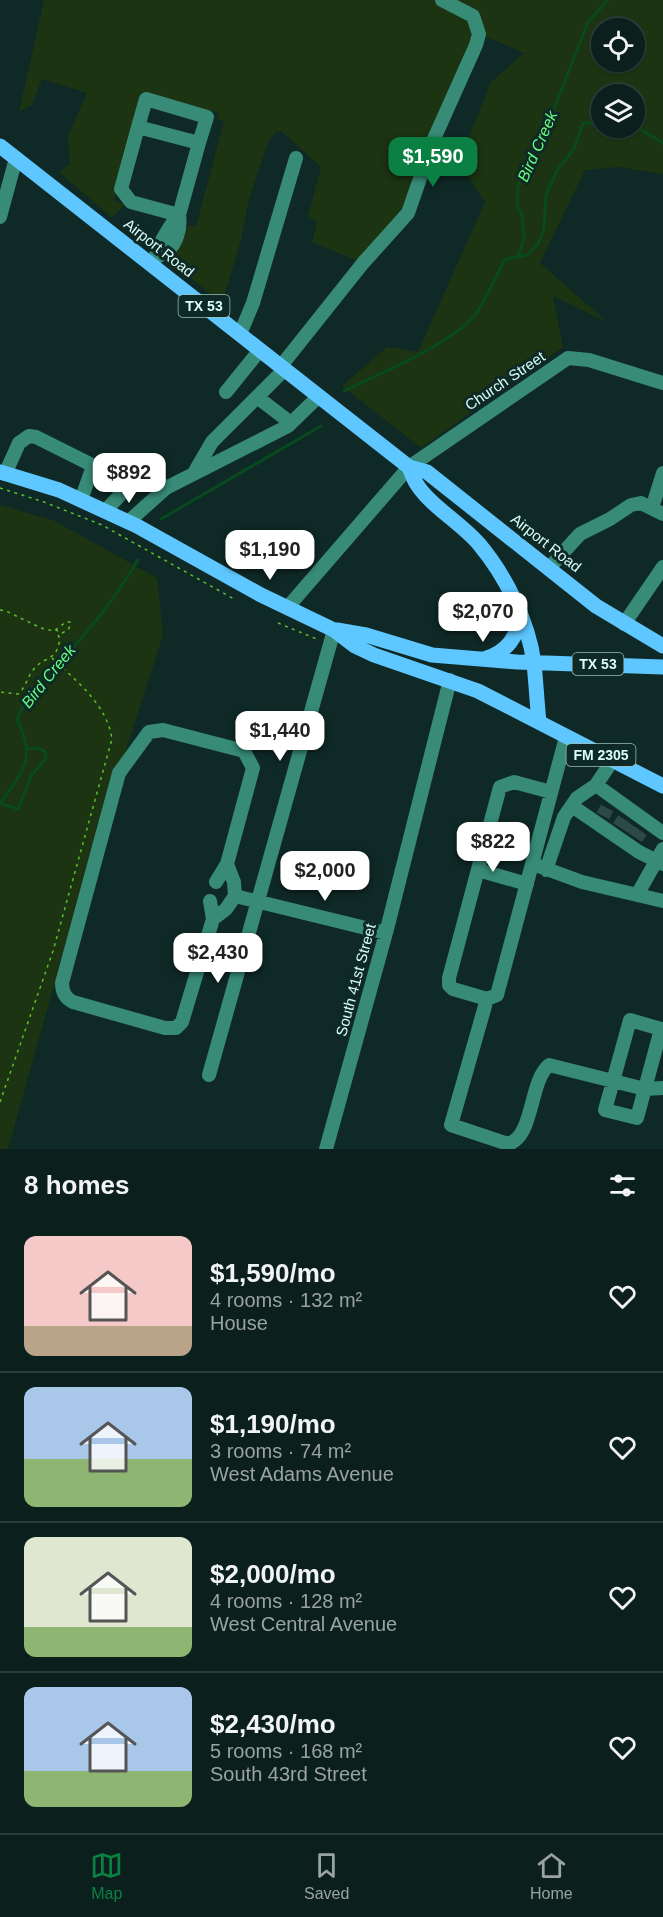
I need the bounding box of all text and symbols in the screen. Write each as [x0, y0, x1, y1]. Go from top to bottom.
map controls [591, 18, 645, 138]
button: locate [591, 18, 645, 72]
button: layers [591, 84, 645, 138]
water label: Bird Creek [514, 107, 561, 184]
pin: $1,590 [384, 137, 482, 188]
text: $1,590 [402, 145, 464, 167]
street label: Airport Road [121, 215, 198, 280]
road number: TX 53 [178, 295, 230, 317]
street label: Church Street [462, 347, 549, 414]
pin: $892 [93, 453, 165, 504]
text: $892 [107, 461, 151, 483]
street label: Airport Road [508, 510, 585, 575]
pin: $1,190 [221, 530, 319, 581]
text: $1,190 [239, 538, 301, 560]
pin: $2,070 [434, 592, 532, 643]
text: $2,070 [452, 600, 514, 622]
water label: Bird Creek [18, 641, 79, 711]
road number: TX 53 [572, 653, 624, 675]
pin: $1,440 [231, 711, 329, 762]
text: $1,440 [249, 719, 311, 741]
road number: FM 2305 [566, 744, 636, 766]
pin: $822 [457, 822, 529, 873]
text: $822 [471, 830, 515, 852]
pin: $2,000 [276, 851, 374, 902]
text: $2,000 [294, 859, 356, 881]
street label: South 41st Street [332, 921, 379, 1038]
pin: $2,430 [169, 933, 267, 984]
text: $2,430 [187, 941, 249, 963]
icon: filters [606, 1169, 639, 1202]
text: 8 homes [24, 1170, 130, 1200]
text: $1,590/mo [210, 1258, 336, 1288]
icon: home [72, 1260, 144, 1332]
icon: heart [606, 1280, 639, 1313]
text: 4 rooms · 132 m² [210, 1289, 362, 1311]
text: House [210, 1312, 268, 1334]
text: $1,190/mo [210, 1409, 336, 1439]
icon: home [72, 1411, 144, 1483]
icon: heart [606, 1431, 639, 1464]
text: 3 rooms · 74 m² [210, 1440, 351, 1462]
text: West Adams Avenue [210, 1463, 394, 1485]
text: $2,000/mo [210, 1559, 336, 1589]
icon: home [72, 1561, 144, 1633]
icon: heart [606, 1581, 639, 1614]
text: 4 rooms · 128 m² [210, 1590, 362, 1612]
text: West Central Avenue [210, 1613, 397, 1635]
text: $2,430/mo [210, 1709, 336, 1739]
icon: home [72, 1711, 144, 1783]
icon: heart [606, 1731, 639, 1764]
text: 5 rooms · 168 m² [210, 1740, 362, 1762]
text: South 43rd Street [210, 1763, 367, 1785]
tab: Map [90, 1849, 123, 1903]
tab: Saved [304, 1849, 349, 1903]
tab: Home [530, 1849, 573, 1903]

